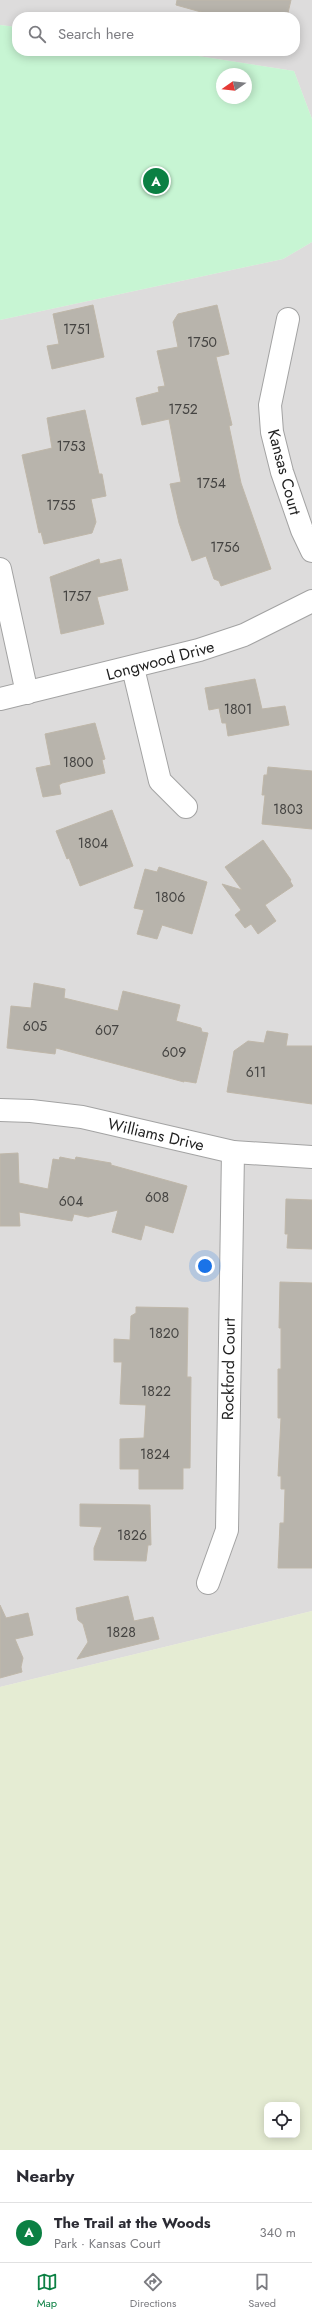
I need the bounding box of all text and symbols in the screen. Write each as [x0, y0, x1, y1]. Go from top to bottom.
search box [12, 12, 300, 56]
icon: search [26, 23, 48, 45]
text: Search here [58, 23, 134, 45]
north arrow [216, 68, 252, 104]
pin: A [143, 166, 169, 196]
house number: 1751 [63, 319, 91, 339]
house number: 1750 [187, 332, 217, 352]
house number: 1752 [168, 399, 198, 419]
street label: Kansas Court [262, 427, 307, 518]
house number: 1753 [56, 436, 86, 456]
house number: 1754 [196, 473, 226, 493]
house number: 1755 [46, 495, 76, 515]
house number: 1756 [210, 537, 240, 557]
house number: 1757 [63, 586, 92, 606]
street label: Longwood Drive [104, 635, 217, 686]
house number: 1801 [224, 699, 252, 719]
house number: 1800 [63, 752, 93, 772]
house number: 1803 [273, 799, 303, 819]
house number: 1804 [78, 833, 108, 853]
house number: 1806 [155, 887, 185, 907]
house number: 605 [23, 1016, 47, 1036]
house number: 607 [95, 1020, 120, 1040]
house number: 609 [162, 1042, 186, 1062]
house number: 611 [246, 1062, 266, 1082]
street label: Williams Drive [105, 1112, 206, 1157]
house number: 608 [145, 1187, 169, 1207]
house number: 604 [59, 1191, 83, 1211]
your location [195, 1256, 215, 1276]
street label: Rockford Court [216, 1317, 241, 1420]
house number: 1820 [149, 1323, 179, 1343]
house number: 1822 [141, 1381, 171, 1401]
house number: 1824 [140, 1444, 170, 1464]
house number: 1826 [117, 1525, 147, 1545]
house number: 1828 [106, 1622, 136, 1642]
map controls [264, 2102, 300, 2138]
button: locate [264, 2102, 300, 2138]
text: Nearby [16, 2164, 74, 2188]
text: The Trail at the Woods [54, 2212, 211, 2234]
text: A [24, 2223, 34, 2242]
text: 340 m [259, 2223, 296, 2242]
text: Park · Kansas Court [54, 2234, 160, 2253]
tab: Map [36, 2271, 58, 2311]
tab: Directions [130, 2271, 176, 2311]
tab: Saved [248, 2271, 276, 2311]

